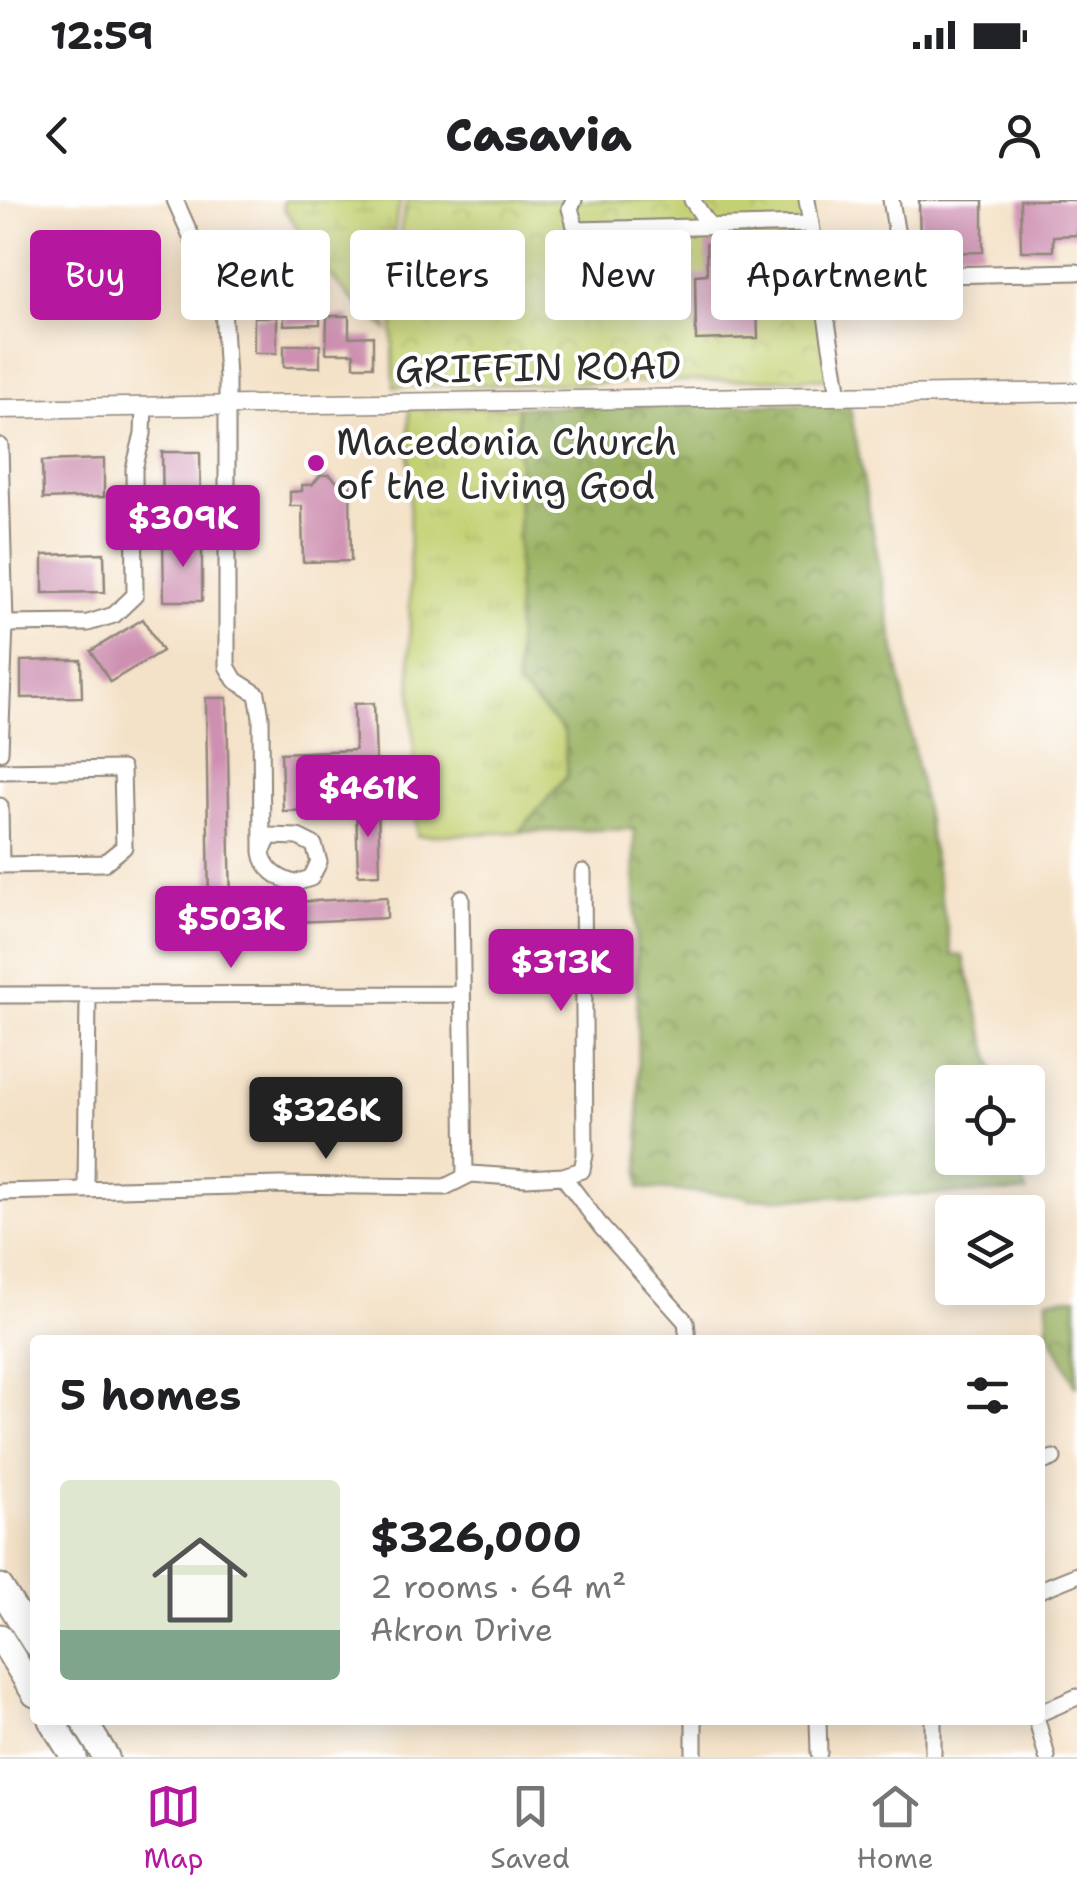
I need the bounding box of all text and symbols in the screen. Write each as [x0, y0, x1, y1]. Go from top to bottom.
text: 12:59 [50, 10, 154, 61]
text: Casavia [445, 105, 632, 165]
icon: back [30, 108, 85, 163]
icon: person [992, 108, 1047, 163]
chip: Buy [30, 230, 161, 320]
chip: Rent [181, 230, 330, 320]
chip: Filters [350, 230, 525, 320]
chip: New [545, 230, 691, 320]
chip: Apartment [711, 230, 963, 320]
street label: GRIFFIN ROAD [394, 339, 682, 395]
place label: Macedonia Church of the Living God [336, 416, 677, 511]
marker: Macedonia Church of the Living God [305, 452, 327, 474]
pin: $309K [113, 485, 253, 570]
text: $309K [128, 496, 238, 539]
pin: $461K [298, 755, 438, 840]
text: $461K [318, 766, 418, 809]
pin: $503K [161, 886, 301, 971]
text: $503K [177, 897, 285, 940]
pin: $313K [491, 929, 631, 1014]
text: $313K [511, 940, 611, 983]
map controls [935, 1065, 1045, 1305]
button: locate [935, 1065, 1045, 1175]
pin: $326K [256, 1077, 396, 1162]
text: $326K [271, 1088, 381, 1131]
button: layers [935, 1195, 1045, 1305]
text: 5 homes [60, 1367, 241, 1423]
icon: filters [960, 1368, 1015, 1423]
text: $326,000 [370, 1509, 582, 1565]
icon: home [140, 1520, 260, 1640]
text: 2 rooms · 64 m² [370, 1565, 626, 1608]
text: Akron Drive [370, 1608, 553, 1651]
tab: Map [143, 1779, 203, 1877]
tab: Saved [490, 1779, 570, 1877]
tab: Home [857, 1779, 934, 1877]

